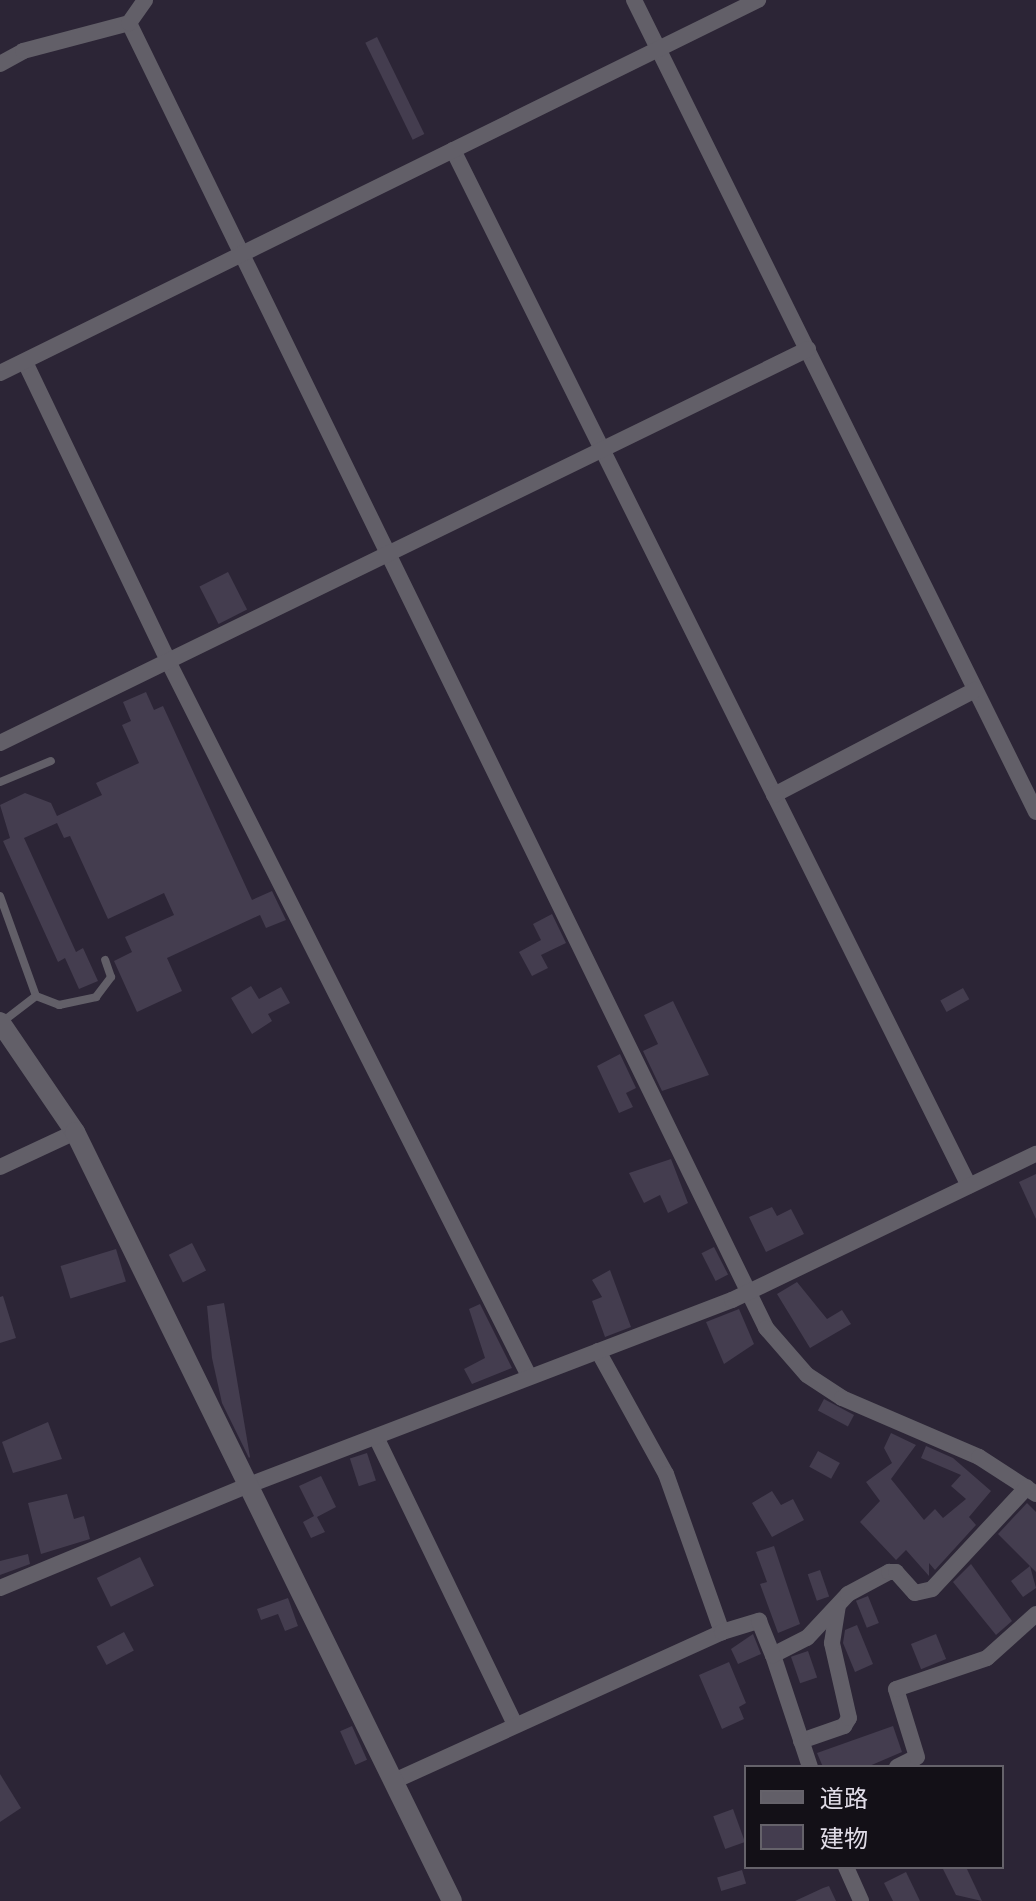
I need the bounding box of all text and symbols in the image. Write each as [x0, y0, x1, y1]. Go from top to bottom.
legend [744, 1765, 1004, 1869]
text: 道路 [820, 1781, 868, 1816]
text: 建物 [820, 1821, 868, 1856]

